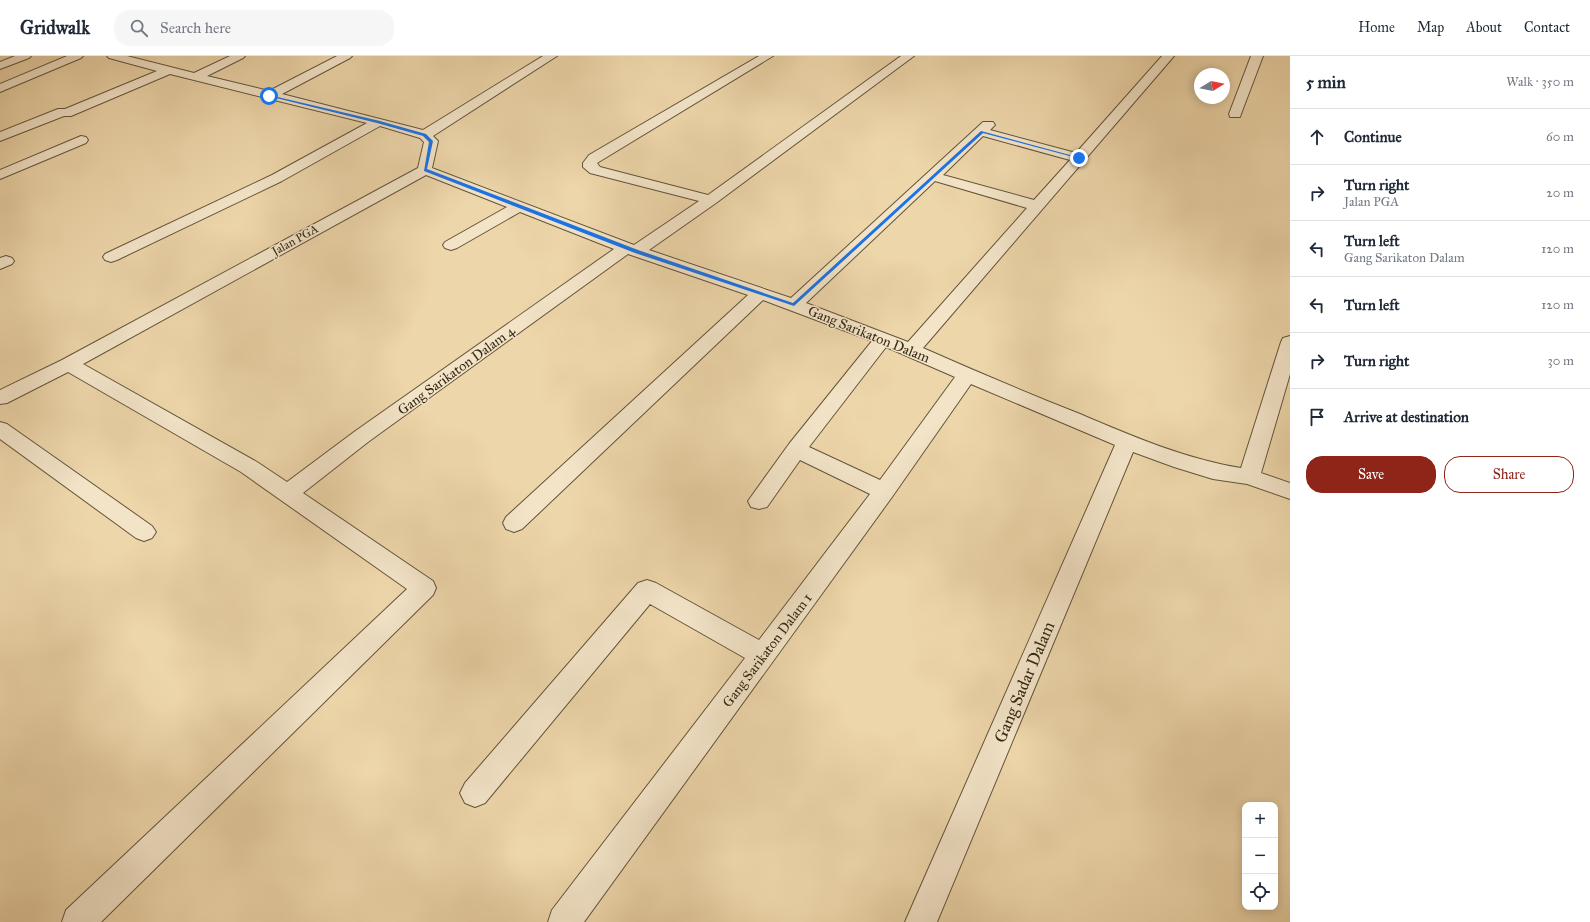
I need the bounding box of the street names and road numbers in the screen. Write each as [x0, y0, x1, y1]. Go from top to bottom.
street label: Jalan PGA [268, 222, 321, 260]
street label: Gang Sarikaton Dalam [805, 302, 932, 367]
street label: Gang Sarikaton Dalam 4 [394, 321, 519, 419]
street label: Gang Sarikaton Dalam 1 [719, 590, 816, 711]
street label: Gang Sadar Dalam [989, 618, 1059, 746]

